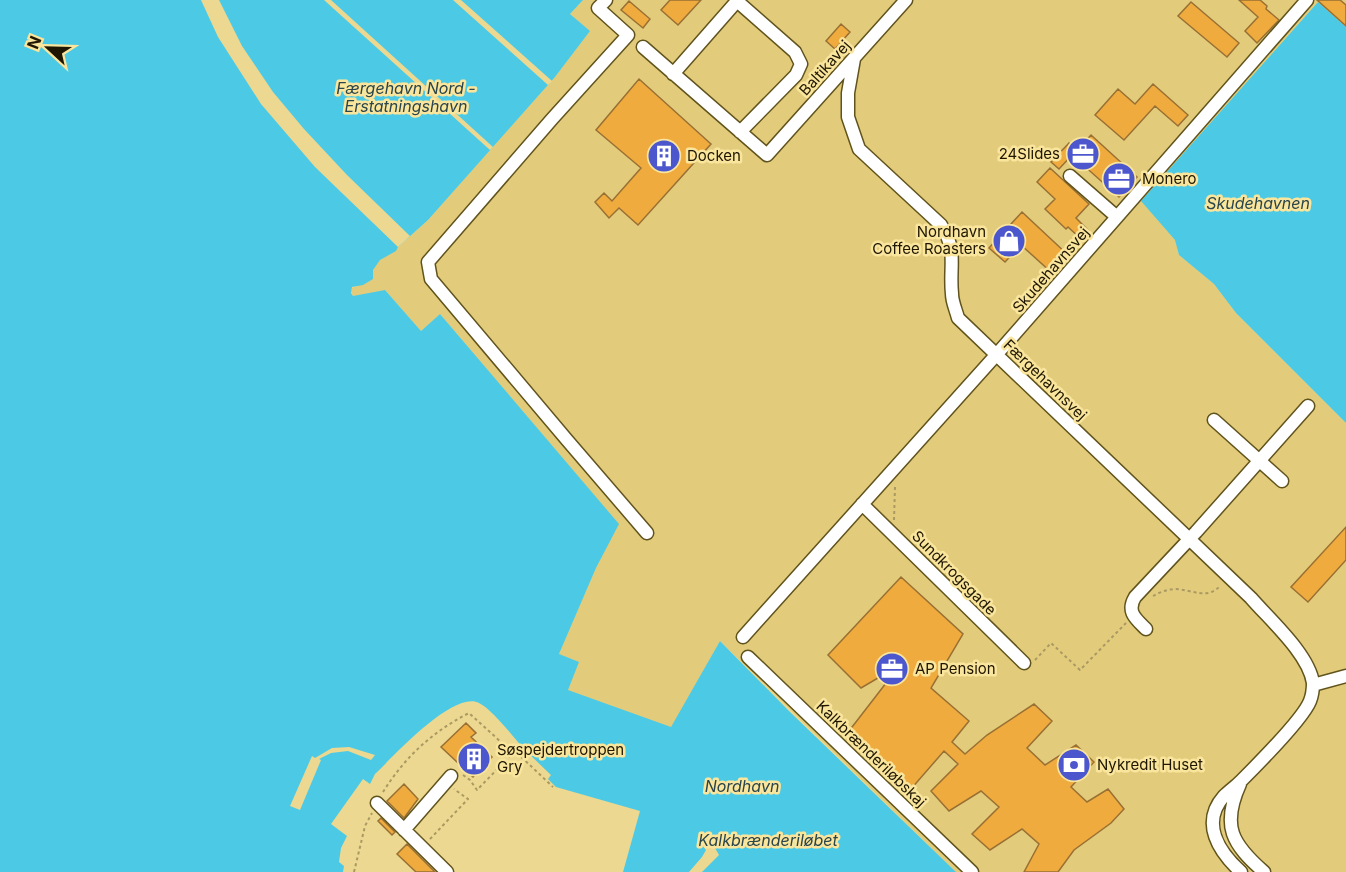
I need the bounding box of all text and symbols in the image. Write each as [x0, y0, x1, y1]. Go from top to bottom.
north arrow [18, 18, 78, 78]
text: N [23, 33, 46, 52]
street label: Baltikavej [795, 36, 854, 99]
water label: Færgehavn Nord - Erstatningshavn [336, 78, 476, 116]
office icon: 24Slides [1065, 136, 1101, 172]
building icon: Docken [646, 138, 682, 174]
place label: 24Slides [999, 144, 1060, 163]
place label: Docken [687, 146, 741, 165]
office icon: Monero [1101, 161, 1137, 197]
place label: Monero [1142, 169, 1197, 188]
water label: Skudehavnen [1206, 193, 1310, 213]
place label: Nordhavn Coffee Roasters [872, 222, 986, 258]
shop icon: Nordhavn Coffee Roasters [991, 223, 1027, 259]
street label: Skudehavnsvej [1008, 223, 1093, 316]
street label: Færgehavnsvej [1000, 335, 1091, 424]
street label: Sundkrogsgade [908, 526, 1001, 619]
office icon: AP Pension [874, 651, 910, 687]
place label: AP Pension [915, 659, 996, 678]
street label: Kalkbrænderiløbskaj [812, 696, 930, 811]
place label: Søspejdertroppen Gry [497, 740, 624, 776]
building icon: Søspejdertroppen Gry [456, 741, 492, 777]
bank icon: Nykredit Huset [1056, 747, 1092, 783]
place label: Nykredit Huset [1097, 755, 1203, 774]
water label: Nordhavn [705, 776, 779, 796]
water label: Kalkbrænderiløbet [698, 830, 838, 850]

